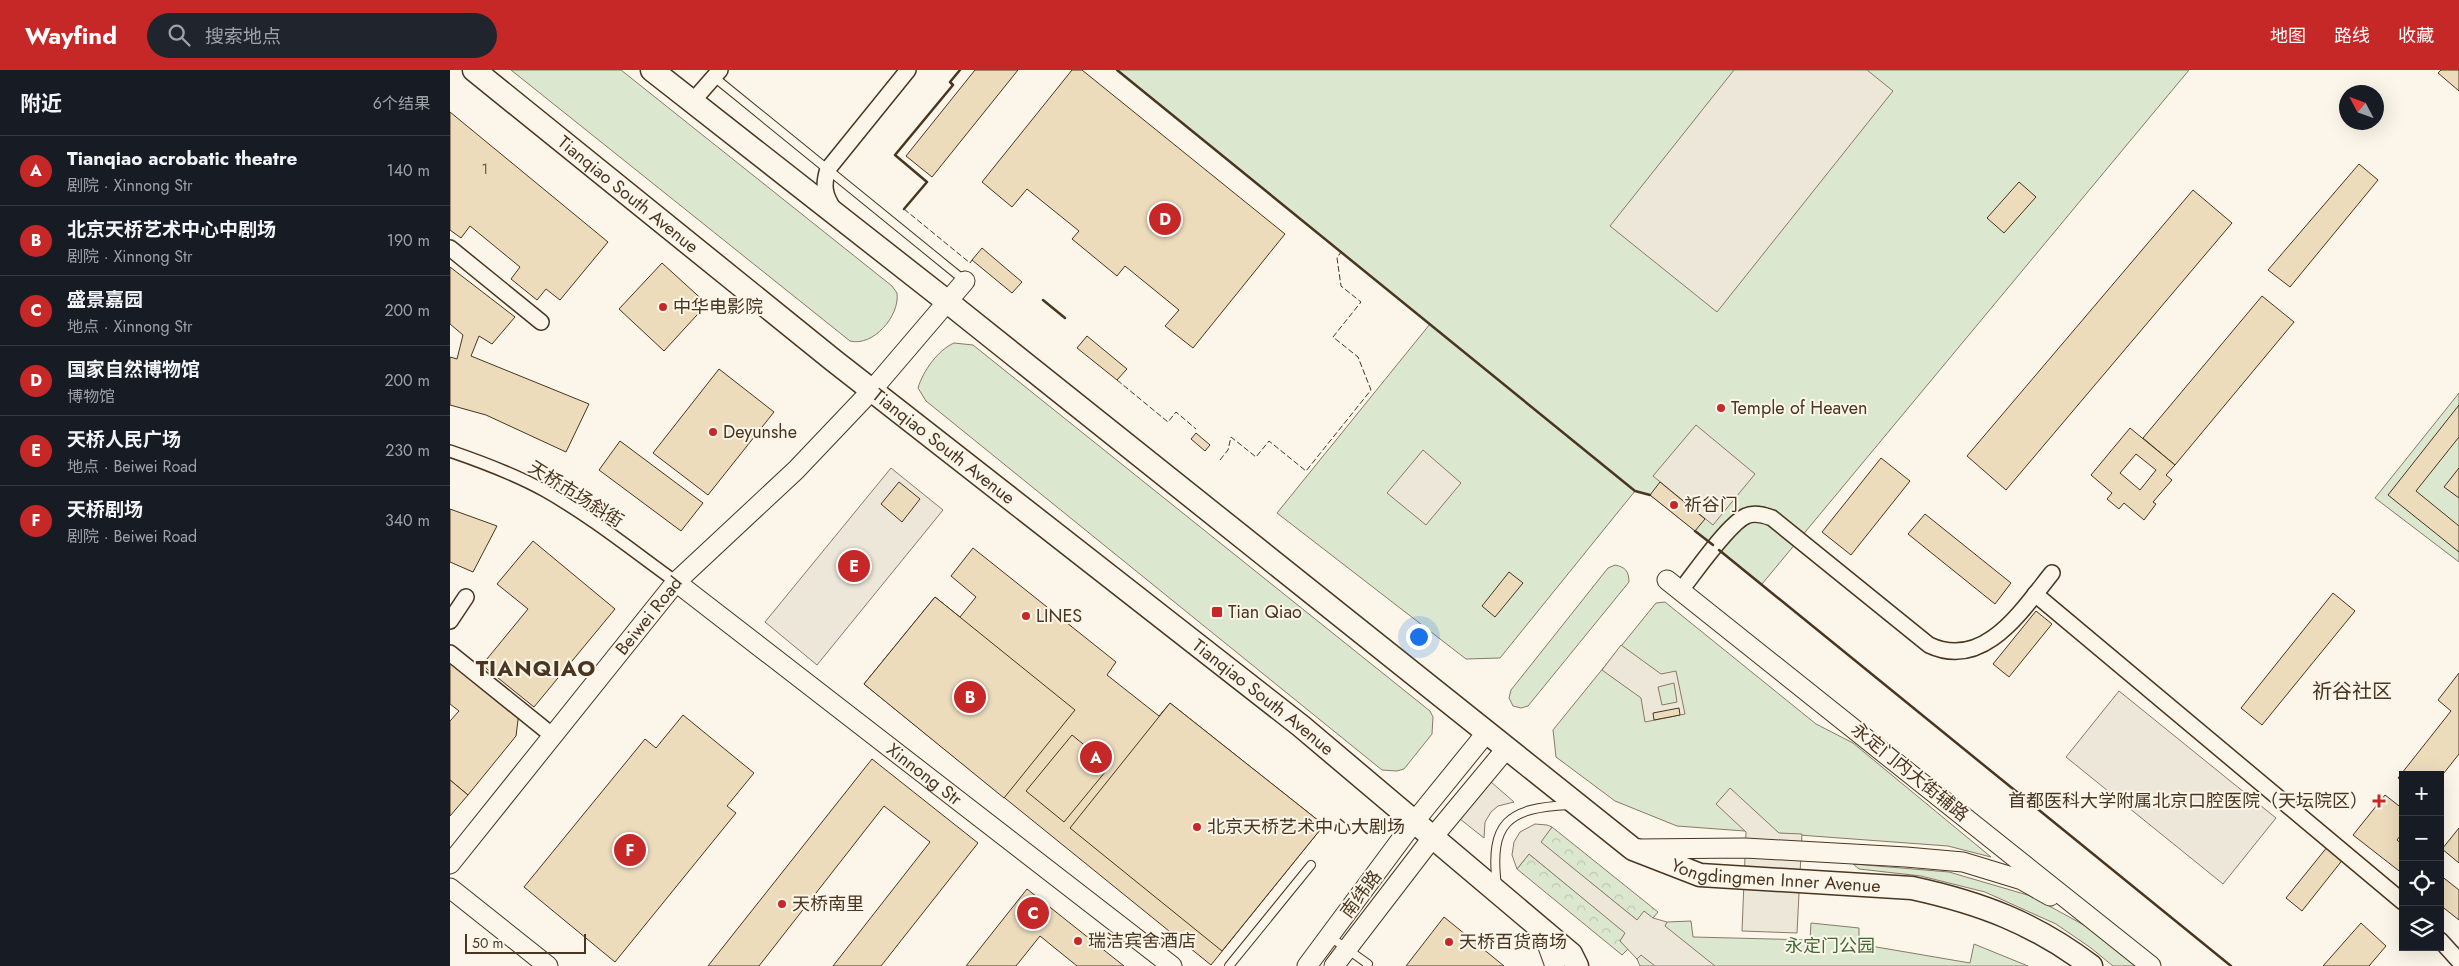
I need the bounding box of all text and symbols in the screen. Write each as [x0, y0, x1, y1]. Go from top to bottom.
search box [147, 13, 497, 58]
text: Wayfind [25, 18, 117, 53]
icon: search [165, 21, 193, 49]
text: 搜索地点 [205, 23, 281, 50]
text: 地图 [2270, 23, 2306, 49]
text: 路线 [2334, 23, 2370, 49]
text: 收藏 [2398, 23, 2434, 49]
north arrow [2339, 85, 2384, 130]
text: 附近 [20, 89, 62, 119]
text: 6个结果 [373, 92, 430, 115]
street label: Tianqiao South Avenue [552, 129, 704, 259]
text: Tianqiao acrobatic theatre [67, 145, 297, 172]
house number: 1 [482, 158, 488, 180]
text: A [30, 159, 42, 182]
text: 140 m [387, 159, 430, 182]
text: 剧院 · Xinnong Str [67, 174, 192, 197]
pin: D [1149, 200, 1181, 238]
text: 北京天桥艺术中心中剧场 [67, 216, 276, 243]
text: B [31, 229, 41, 252]
text: 190 m [387, 229, 430, 252]
text: 剧院 · Xinnong Str [67, 245, 192, 268]
text: 盛景嘉园 [67, 286, 143, 313]
place label: 中华电影院 [673, 294, 763, 320]
text: C [30, 299, 42, 322]
text: 200 m [384, 299, 430, 322]
marker: 中华电影院 [657, 301, 669, 313]
text: 地点 · Xinnong Str [67, 315, 192, 338]
text: 国家自然博物馆 [67, 356, 200, 383]
text: D [30, 369, 42, 392]
text: 200 m [384, 369, 430, 392]
street label: Tianqiao South Avenue [867, 383, 1020, 511]
text: 博物馆 [67, 385, 115, 408]
place label: Temple of Heaven [1731, 395, 1867, 421]
marker: Temple of Heaven [1715, 402, 1727, 414]
place label: Deyunshe [723, 419, 797, 445]
text: 天桥人民广场 [67, 426, 181, 453]
marker: Deyunshe [707, 426, 719, 438]
text: E [31, 439, 41, 462]
text: 230 m [385, 439, 430, 462]
street label: 天桥市场斜街 [523, 454, 629, 534]
text: 地点 · Beiwei Road [67, 455, 197, 478]
place label: 祈谷门 [1684, 492, 1738, 518]
text: 天桥剧场 [67, 496, 143, 523]
marker: 祈谷门 [1668, 499, 1680, 511]
text: F [32, 509, 40, 532]
text: 340 m [385, 509, 430, 532]
text: 剧院 · Beiwei Road [67, 525, 197, 548]
pin: E [838, 547, 870, 585]
street label: Beiwei Road [609, 571, 688, 661]
place label: Tian Qiao [1228, 599, 1302, 625]
place label: LINES [1036, 603, 1082, 629]
marker: Tian Qiao [1210, 605, 1224, 619]
marker: LINES [1020, 610, 1032, 622]
your location [1406, 624, 1432, 650]
street label: Tianqiao South Avenue [1187, 633, 1340, 762]
district label: TIANQIAO [476, 652, 596, 684]
district label: 祈谷社区 [2312, 677, 2392, 706]
pin: B [954, 678, 986, 716]
street label: 永定门内大街辅路 [1846, 717, 1974, 827]
street label: Xinnong Str [881, 737, 968, 812]
pin: A [1080, 738, 1112, 776]
map controls [2399, 771, 2444, 951]
button: + [2399, 771, 2444, 816]
place label: 首都医科大学附属北京口腔医院（天坛院区） [2008, 788, 2368, 814]
marker: 首都医科大学附属北京口腔医院（天坛院区） [2372, 794, 2386, 808]
place label: 北京天桥艺术中心大剧场 [1207, 814, 1405, 840]
button: − [2399, 816, 2444, 861]
marker: 北京天桥艺术中心大剧场 [1191, 821, 1203, 833]
pin: F [614, 831, 646, 869]
street label: Yongdingmen Inner Avenue [1667, 852, 1881, 899]
button: locate [2399, 861, 2444, 906]
street label: 南纬路 [1334, 865, 1388, 923]
place label: 天桥南里 [792, 891, 864, 917]
pin: C [1017, 894, 1049, 932]
marker: 天桥南里 [776, 898, 788, 910]
button: layers [2399, 906, 2444, 951]
place label: 瑞洁宾舍酒店 [1088, 928, 1196, 954]
place label: 天桥百货商场 [1459, 929, 1567, 955]
scale bar [465, 931, 586, 954]
text: 50 m [472, 933, 503, 953]
park label: 永定门公园 [1785, 933, 1875, 959]
marker: 瑞洁宾舍酒店 [1072, 935, 1084, 947]
marker: 天桥百货商场 [1443, 936, 1455, 948]

